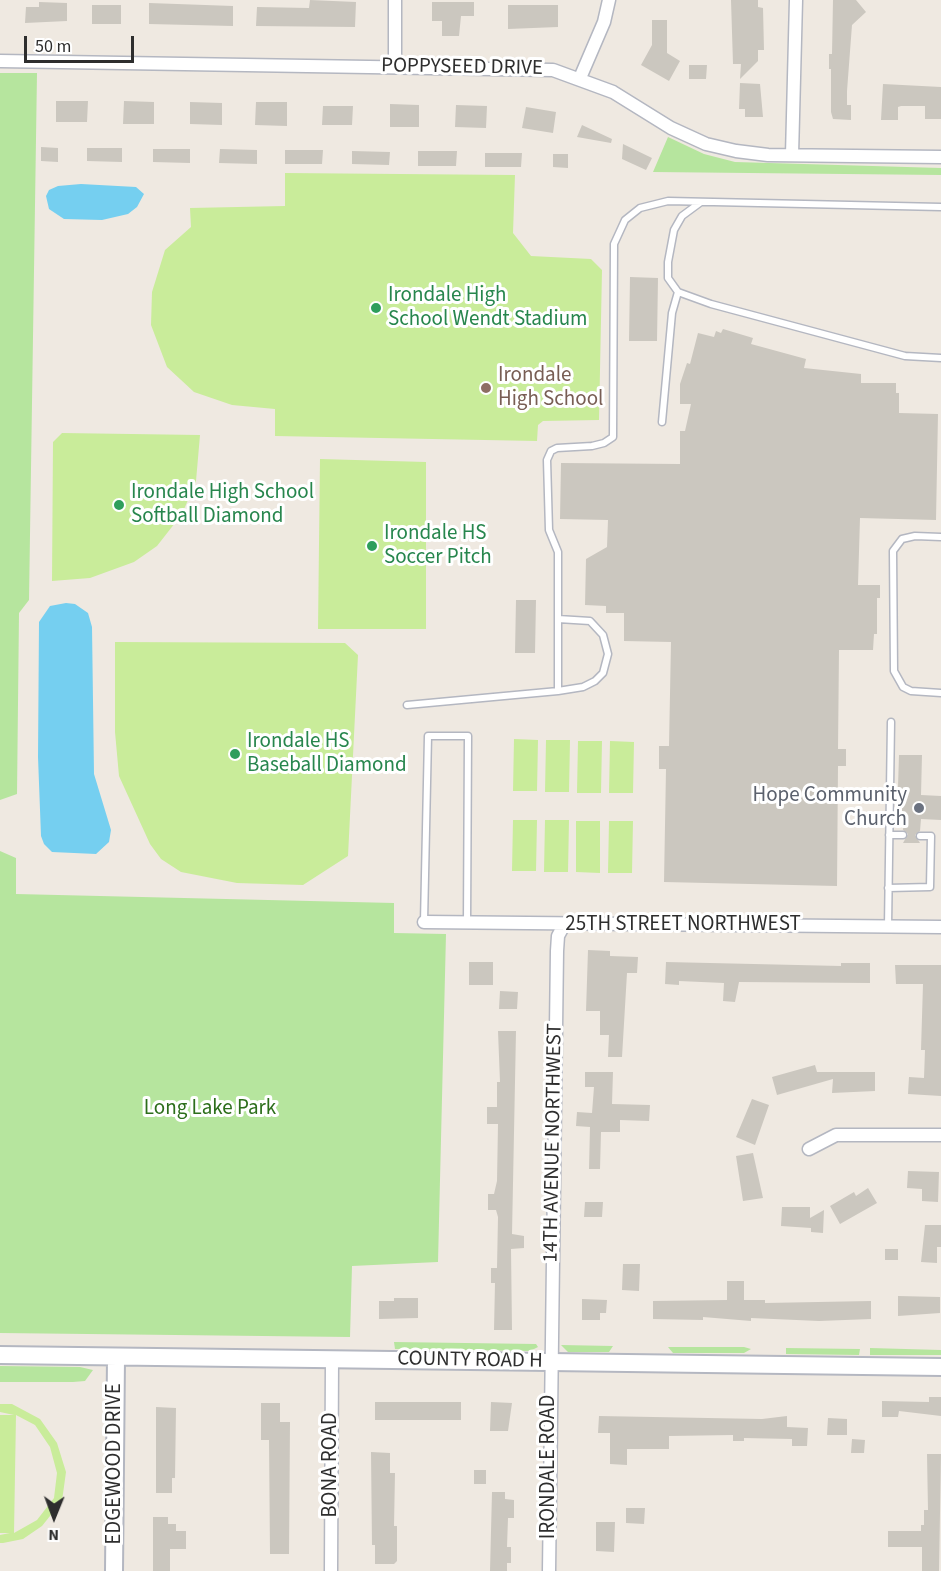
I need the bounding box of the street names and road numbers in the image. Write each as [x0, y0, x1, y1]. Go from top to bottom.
street label: POPPYSEED DRIVE [381, 54, 543, 82]
street label: 25TH STREET NORTHWEST [565, 912, 801, 938]
street label: 14TH AVENUE NORTHWEST [539, 1023, 569, 1263]
street label: COUNTY ROAD H [397, 1347, 543, 1375]
street label: EDGEWOOD DRIVE [102, 1383, 128, 1545]
street label: IRONDALE ROAD [536, 1395, 562, 1539]
street label: BONA ROAD [318, 1412, 344, 1518]

